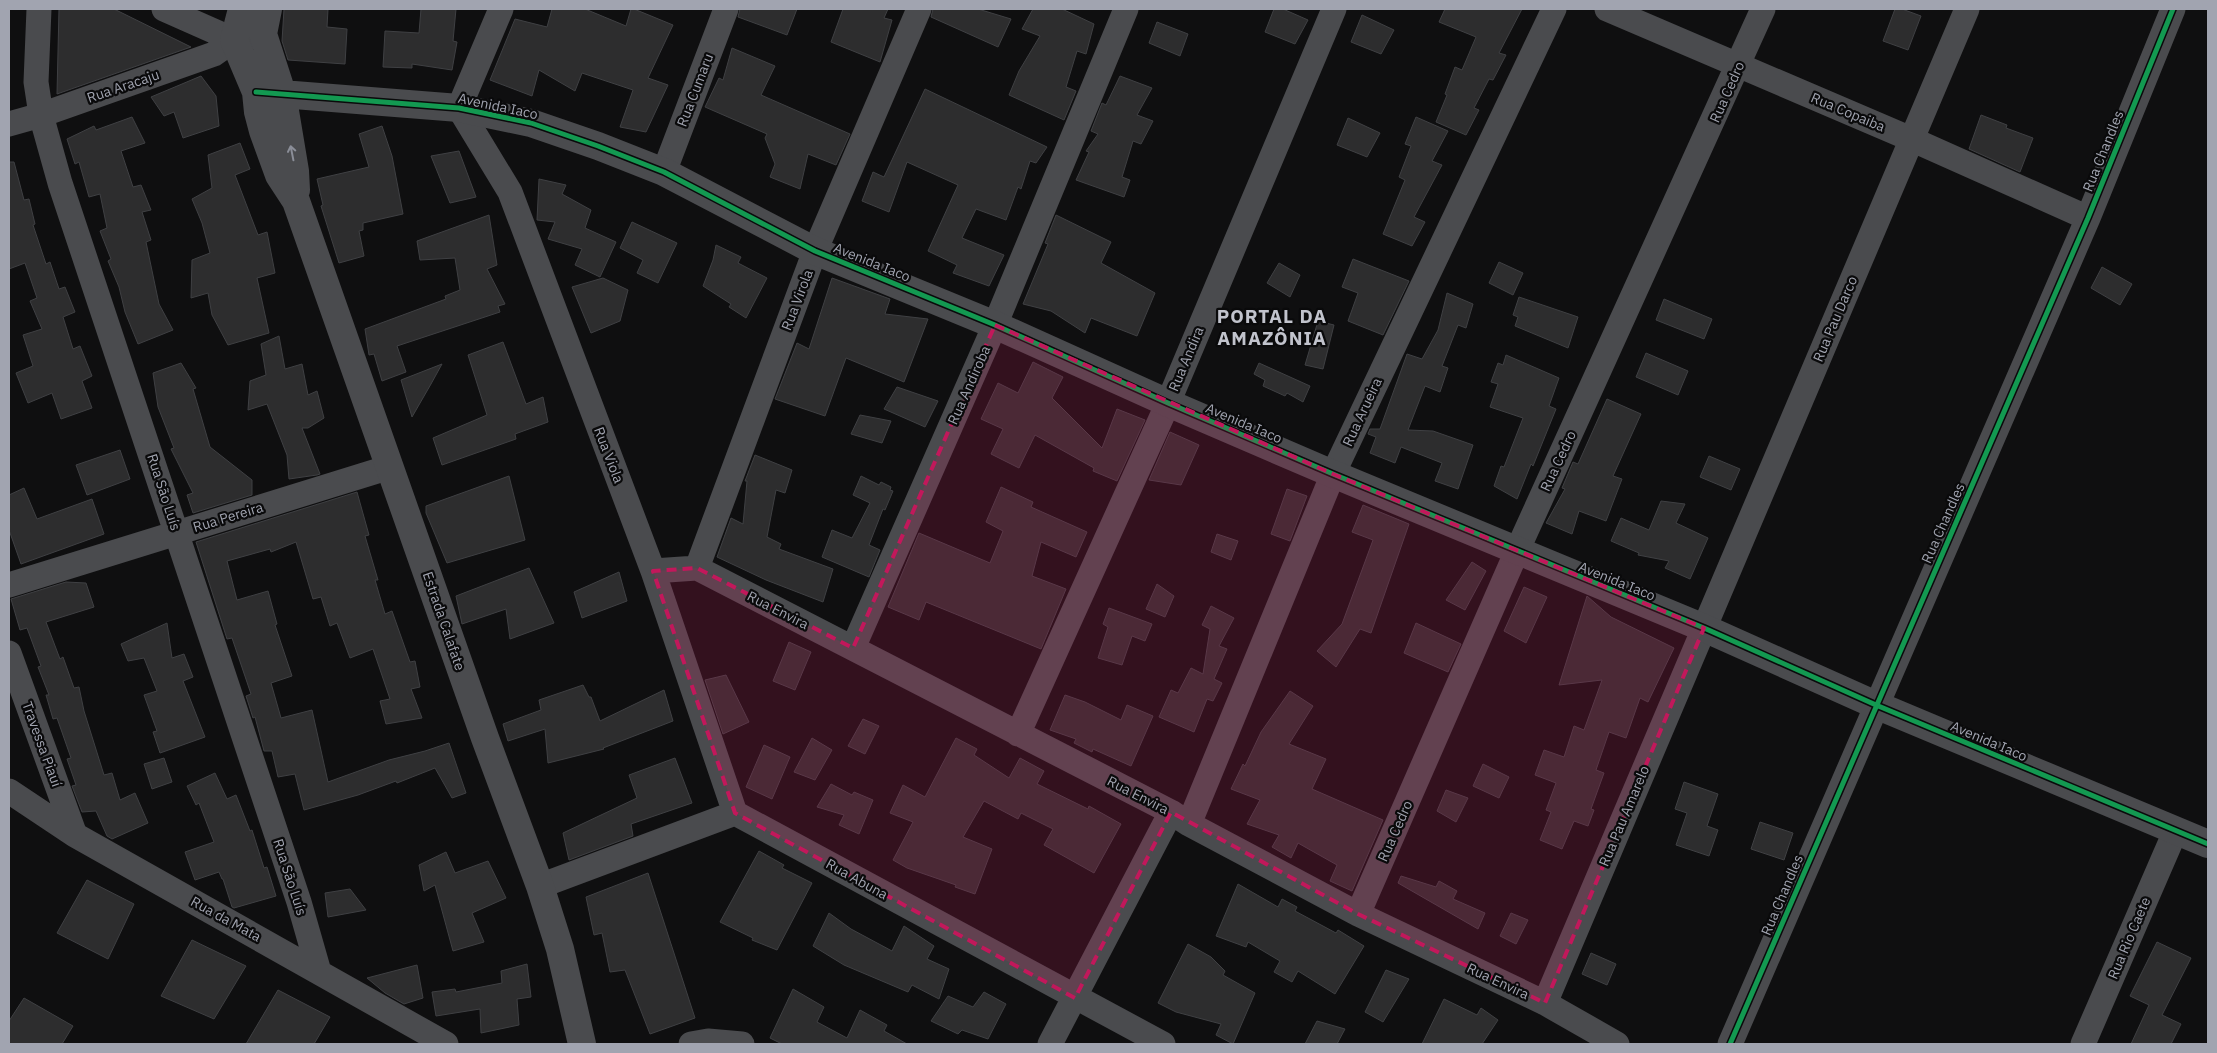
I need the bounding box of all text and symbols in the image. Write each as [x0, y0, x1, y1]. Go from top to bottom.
street label: Rua Cumaru [673, 51, 717, 129]
street label: Rua Cedro [1706, 58, 1749, 125]
street label: Rua Aracaju [85, 65, 161, 107]
street label: Rua Copaiba [1808, 88, 1888, 136]
street label: Avenida Iaco [456, 89, 540, 123]
street label: Rua Chandles [2079, 108, 2128, 194]
one-way arrow [286, 145, 296, 161]
street label: Avenida Iaco [831, 238, 913, 286]
street label: Rua Virola [777, 266, 817, 333]
street label: Rua Pau Darco [1809, 273, 1861, 365]
district label: PORTAL DA AMAZÔNIA [1217, 304, 1327, 350]
street label: Rua Andira [1164, 323, 1208, 394]
street label: Rua Andiroba [944, 342, 995, 427]
street label: Rua Arueira [1338, 374, 1386, 449]
street label: Avenida Iaco [1203, 399, 1285, 447]
street label: Rua Viola [590, 424, 628, 486]
street label: Rua Cedro [1536, 428, 1580, 494]
street label: Rua São Luís [143, 451, 185, 533]
street label: Rua Chandles [1917, 480, 1969, 566]
street label: Rua Pereira [191, 498, 266, 536]
street label: Avenida Iaco [1576, 557, 1658, 605]
street label: Estrada Calafate [419, 569, 469, 673]
street label: Rua Envira [744, 587, 812, 633]
street label: Travessa Piauí [18, 699, 66, 790]
street label: Avenida Iaco [1948, 717, 2030, 765]
street label: Rua Pau Amarelo [1595, 763, 1653, 869]
street label: Rua Envira [1104, 772, 1172, 818]
street label: Rua Cedro [1374, 797, 1417, 864]
street label: Rua São Luís [269, 836, 311, 918]
street label: Rua Chandles [1757, 852, 1807, 938]
street label: Rua Abuna [823, 855, 892, 904]
street label: Rua da Mata [188, 892, 265, 946]
street label: Rua Rio Caete [2104, 894, 2155, 982]
street label: Rua Envira [1464, 959, 1532, 1003]

